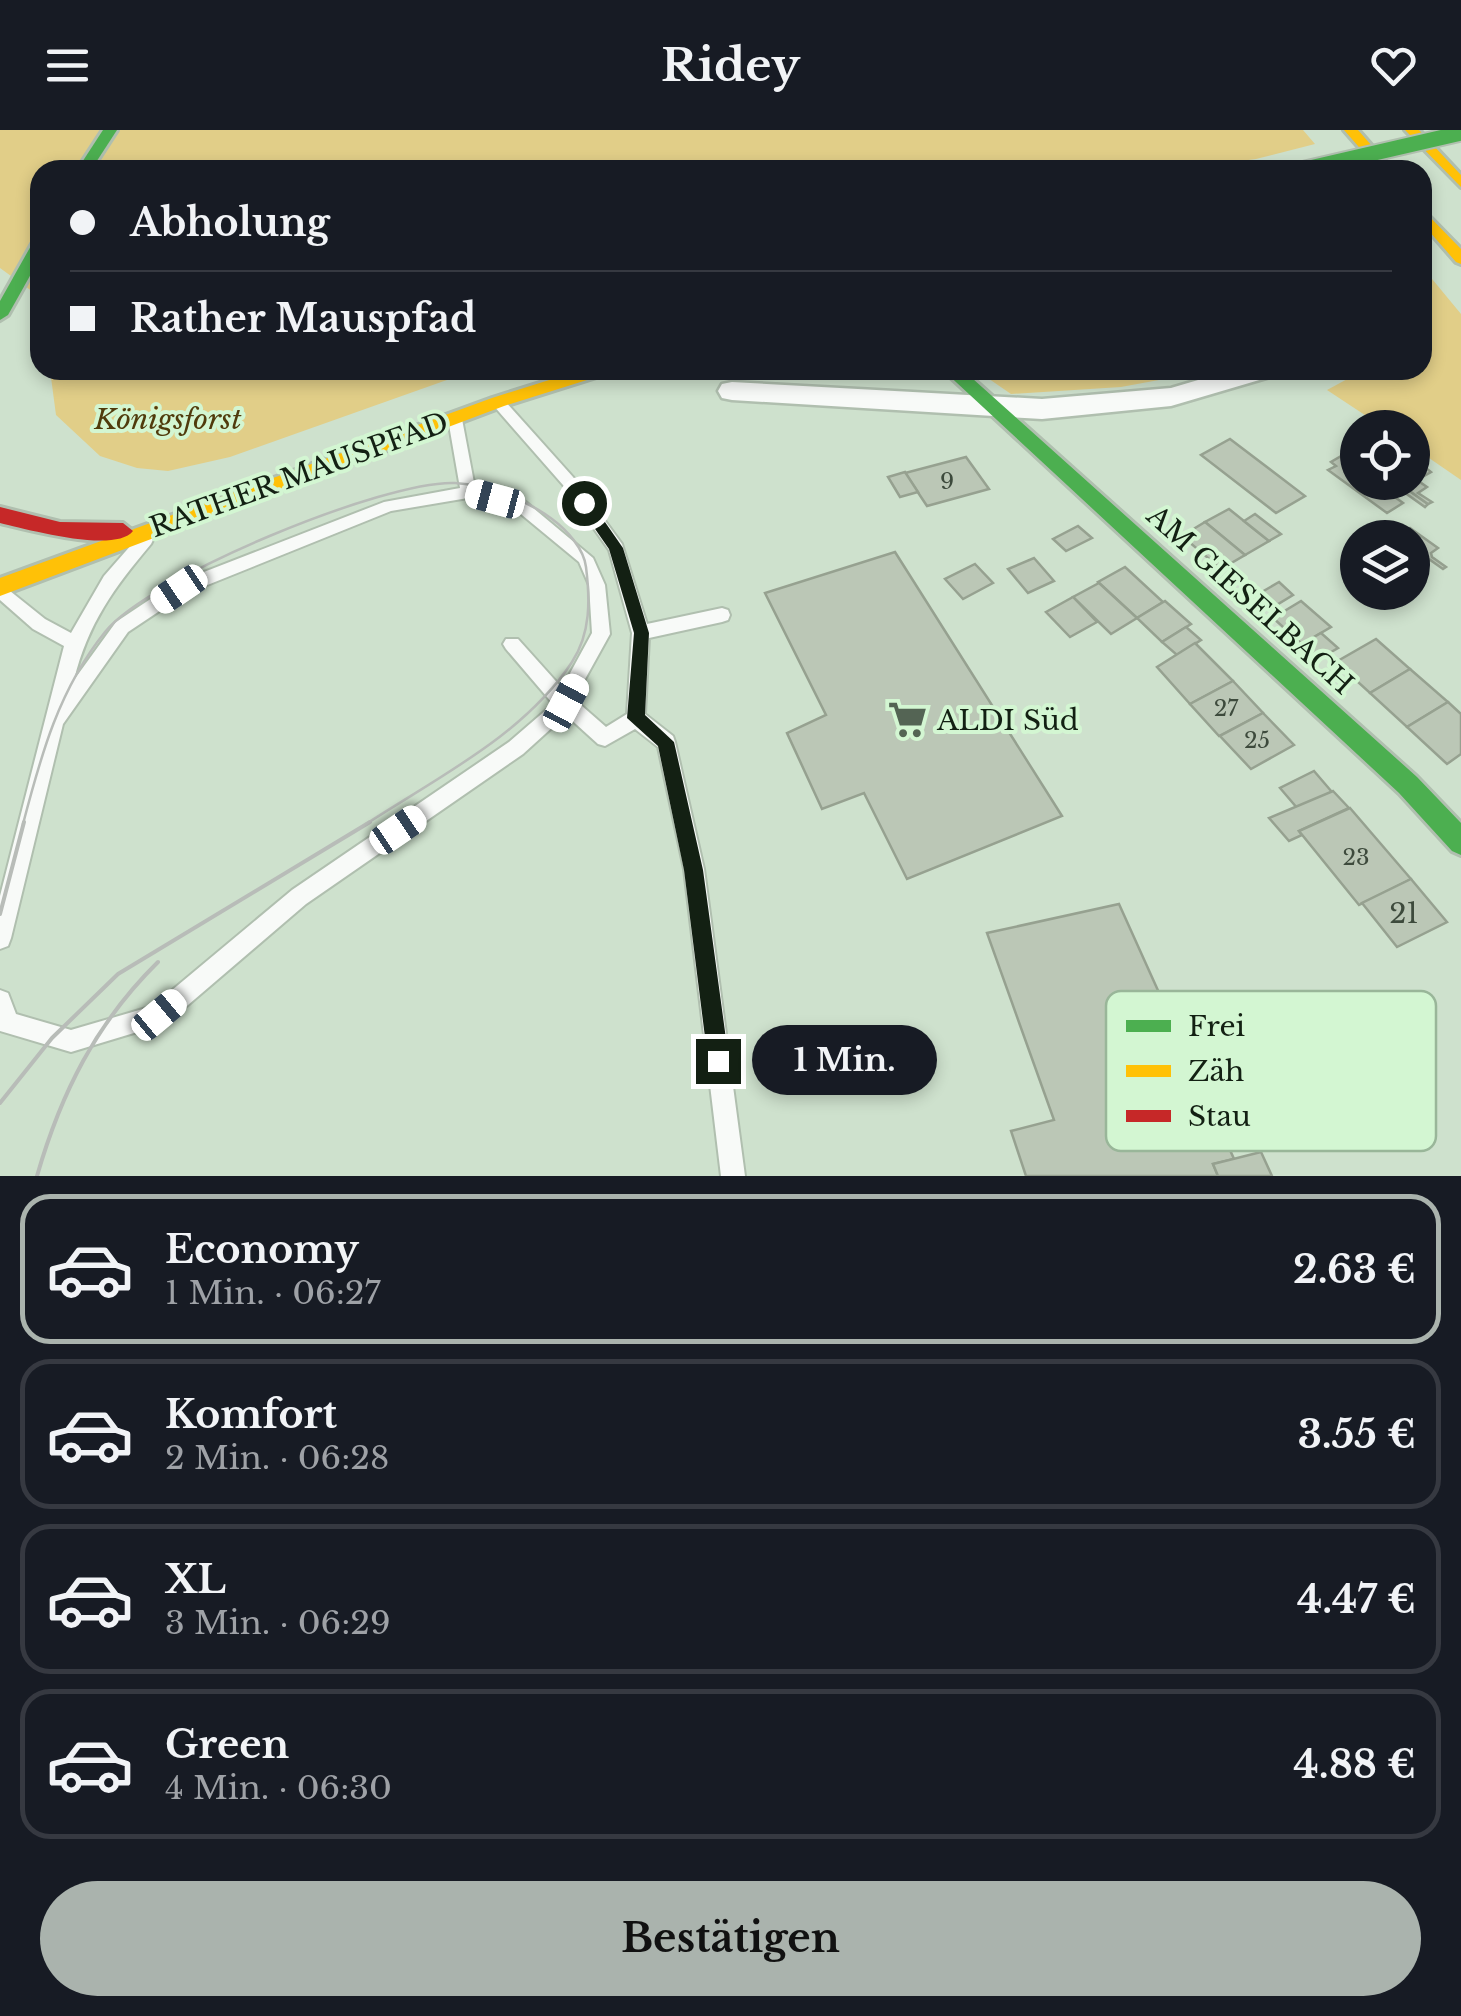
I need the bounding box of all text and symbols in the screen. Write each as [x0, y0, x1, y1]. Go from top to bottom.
text: Ridey [661, 37, 800, 93]
icon: menu [40, 38, 95, 93]
icon: heart [1366, 38, 1421, 93]
text: Abholung [130, 199, 330, 246]
text: Rather Mauspfad [130, 295, 477, 342]
park label: Königsforst [93, 402, 242, 437]
street label: RATHER MAUSPFAD [145, 405, 453, 545]
map controls [1340, 410, 1430, 610]
button: locate [1340, 410, 1430, 500]
house number: 9 [940, 468, 954, 495]
car [462, 477, 528, 521]
route start [562, 481, 607, 526]
street label: AM GIESELBACH [1139, 497, 1360, 702]
button: layers [1340, 520, 1430, 610]
car [146, 560, 212, 618]
car [539, 669, 593, 737]
house number: 27 [1214, 695, 1239, 722]
supermarket icon: ALDI Süd [886, 699, 928, 741]
place label: ALDI Süd [936, 703, 1079, 738]
house number: 25 [1244, 727, 1270, 754]
car [365, 801, 431, 859]
house number: 23 [1342, 844, 1370, 871]
house number: 21 [1389, 896, 1419, 931]
car [126, 984, 192, 1046]
legend [1106, 991, 1436, 1151]
text: Frei [1188, 1009, 1245, 1044]
callout: 1 Min. [753, 1026, 938, 1096]
route end [696, 1039, 741, 1084]
text: 1 Min. [793, 1040, 896, 1080]
text: Zäh [1188, 1054, 1244, 1089]
text: Stau [1188, 1099, 1251, 1134]
icon: car [45, 1224, 135, 1314]
text: Economy [165, 1226, 359, 1273]
text: 2.63 € [1293, 1246, 1416, 1293]
text: 1 Min. · 06:27 [165, 1273, 381, 1313]
icon: car [45, 1389, 135, 1479]
text: Komfort [165, 1391, 337, 1438]
text: 3.55 € [1298, 1411, 1416, 1458]
text: 2 Min. · 06:28 [165, 1438, 389, 1478]
icon: car [45, 1554, 135, 1644]
text: XL [165, 1556, 226, 1603]
text: 4.47 € [1297, 1576, 1416, 1623]
text: 3 Min. · 06:29 [165, 1603, 391, 1643]
icon: car [45, 1719, 135, 1809]
text: Green [165, 1721, 289, 1768]
text: 4.88 € [1294, 1741, 1416, 1788]
text: 4 Min. · 06:30 [165, 1768, 392, 1808]
button: Bestätigen [40, 1881, 1421, 1996]

